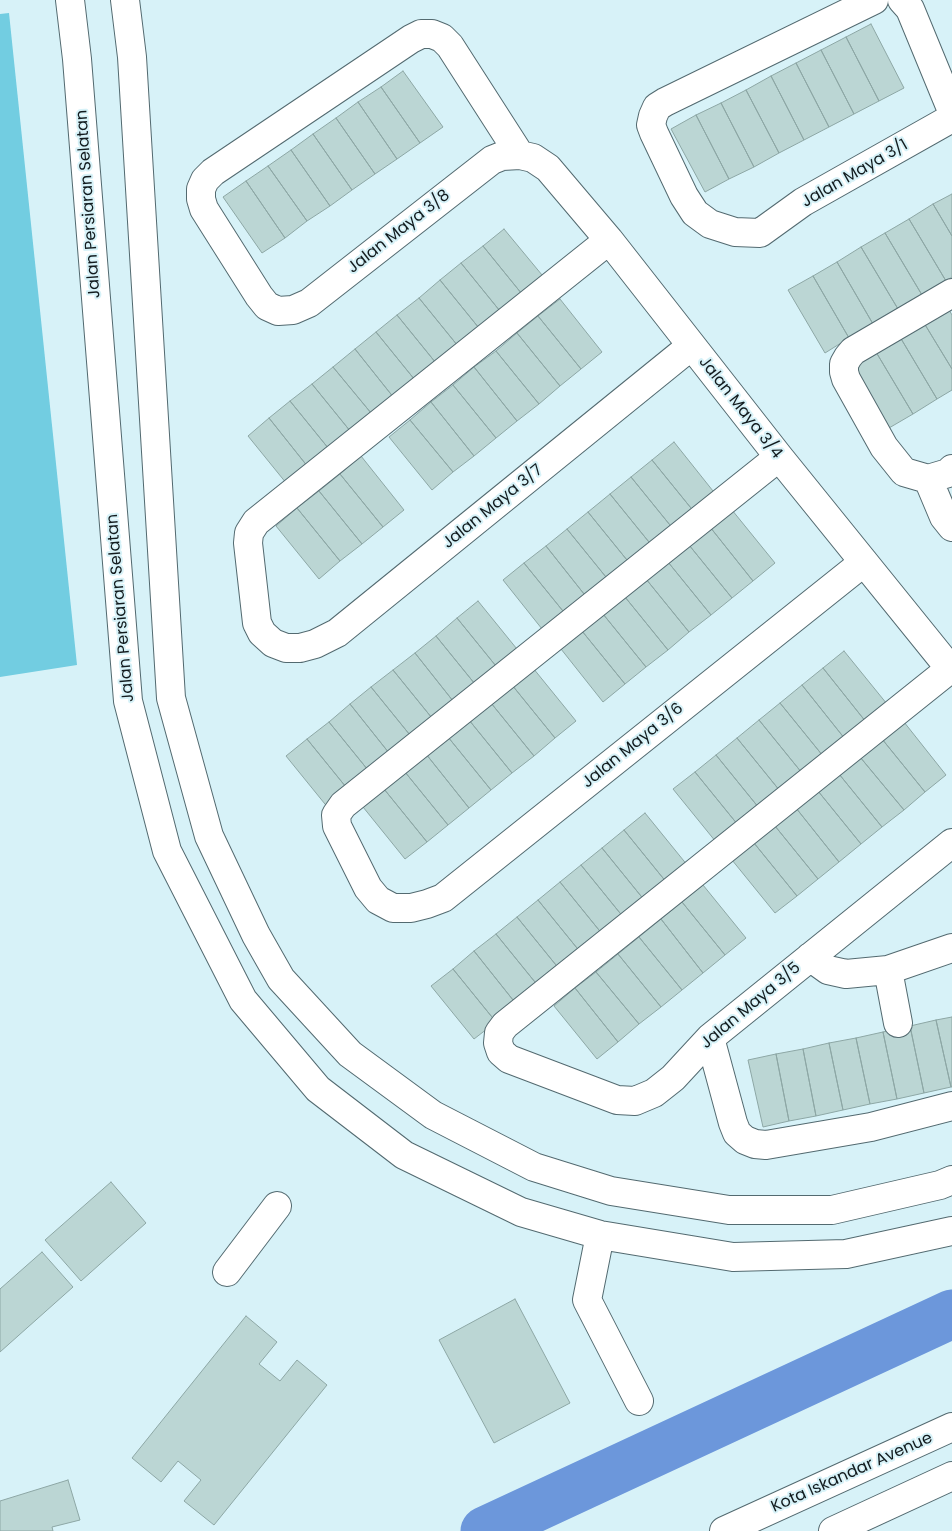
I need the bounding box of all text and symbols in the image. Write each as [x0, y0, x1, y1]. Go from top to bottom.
street label: Jalan Persiaran Selatan [73, 109, 105, 299]
street label: Jalan Maya 3/1 [798, 136, 912, 212]
street label: Jalan Maya 3/8 [344, 186, 454, 278]
street label: Jalan Maya 3/4 [694, 353, 786, 463]
street label: Jalan Maya 3/7 [439, 461, 547, 553]
street label: Jalan Persiaran Selatan [103, 513, 139, 703]
street label: Jalan Maya 3/6 [579, 699, 687, 793]
street label: Jalan Maya 3/5 [697, 959, 805, 1053]
street label: Kota Iskandar Avenue [768, 1429, 936, 1517]

